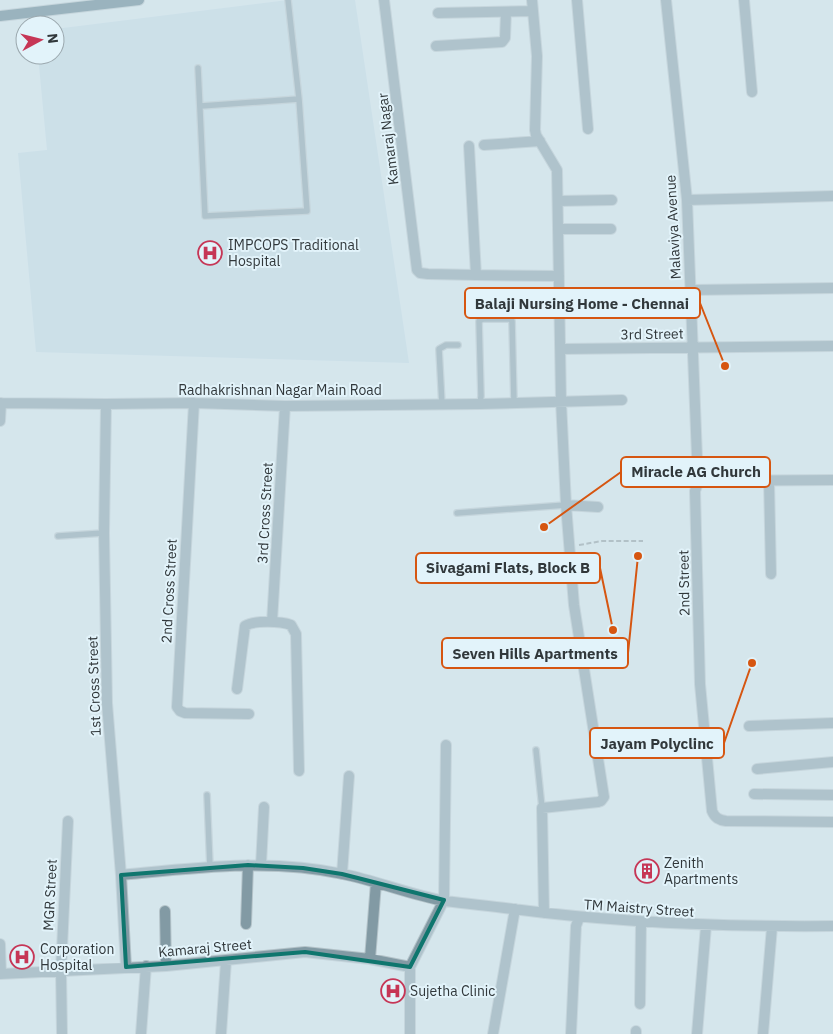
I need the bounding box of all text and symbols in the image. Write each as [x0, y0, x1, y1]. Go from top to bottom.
north arrow [15, 15, 65, 65]
text: N [43, 32, 62, 45]
street label: Kamaraj Nagar [373, 92, 403, 186]
street label: Malaviya Avenue [661, 174, 685, 280]
place label: IMPCOPS Traditional Hospital [228, 236, 359, 270]
hospital icon: IMPCOPS Traditional Hospital [197, 240, 223, 266]
callout: Balaji Nursing Home - Chennai [465, 288, 700, 318]
text: Balaji Nursing Home - Chennai [475, 294, 689, 313]
street label: 3rd Street [620, 324, 684, 344]
street label: Radhakrishnan Nagar Main Road [178, 381, 382, 399]
callout: Miracle AG Church [621, 457, 770, 487]
street label: 3rd Cross Street [253, 462, 277, 564]
text: Miracle AG Church [631, 462, 761, 481]
street label: 2nd Cross Street [157, 538, 181, 644]
street label: 2nd Street [674, 550, 694, 616]
callout: Sivagami Flats, Block B [416, 553, 600, 583]
text: Sivagami Flats, Block B [426, 558, 590, 577]
street label: 1st Cross Street [83, 636, 105, 736]
callout: Seven Hills Apartments [442, 638, 628, 668]
text: Seven Hills Apartments [452, 644, 618, 663]
callout: Jayam Polyclinc [590, 728, 724, 758]
text: Jayam Polyclinc [600, 734, 714, 753]
place label: Zenith Apartments [664, 854, 738, 888]
building icon: Zenith Apartments [634, 858, 660, 884]
street label: MGR Street [39, 859, 61, 931]
street label: TM Maistry Street [583, 895, 695, 921]
street label: Kamaraj Street [158, 935, 252, 961]
place label: Corporation Hospital [40, 940, 114, 974]
hospital icon: Corporation Hospital [9, 944, 35, 970]
hospital icon: Sujetha Clinic [380, 978, 406, 1004]
place label: Sujetha Clinic [410, 982, 495, 1000]

